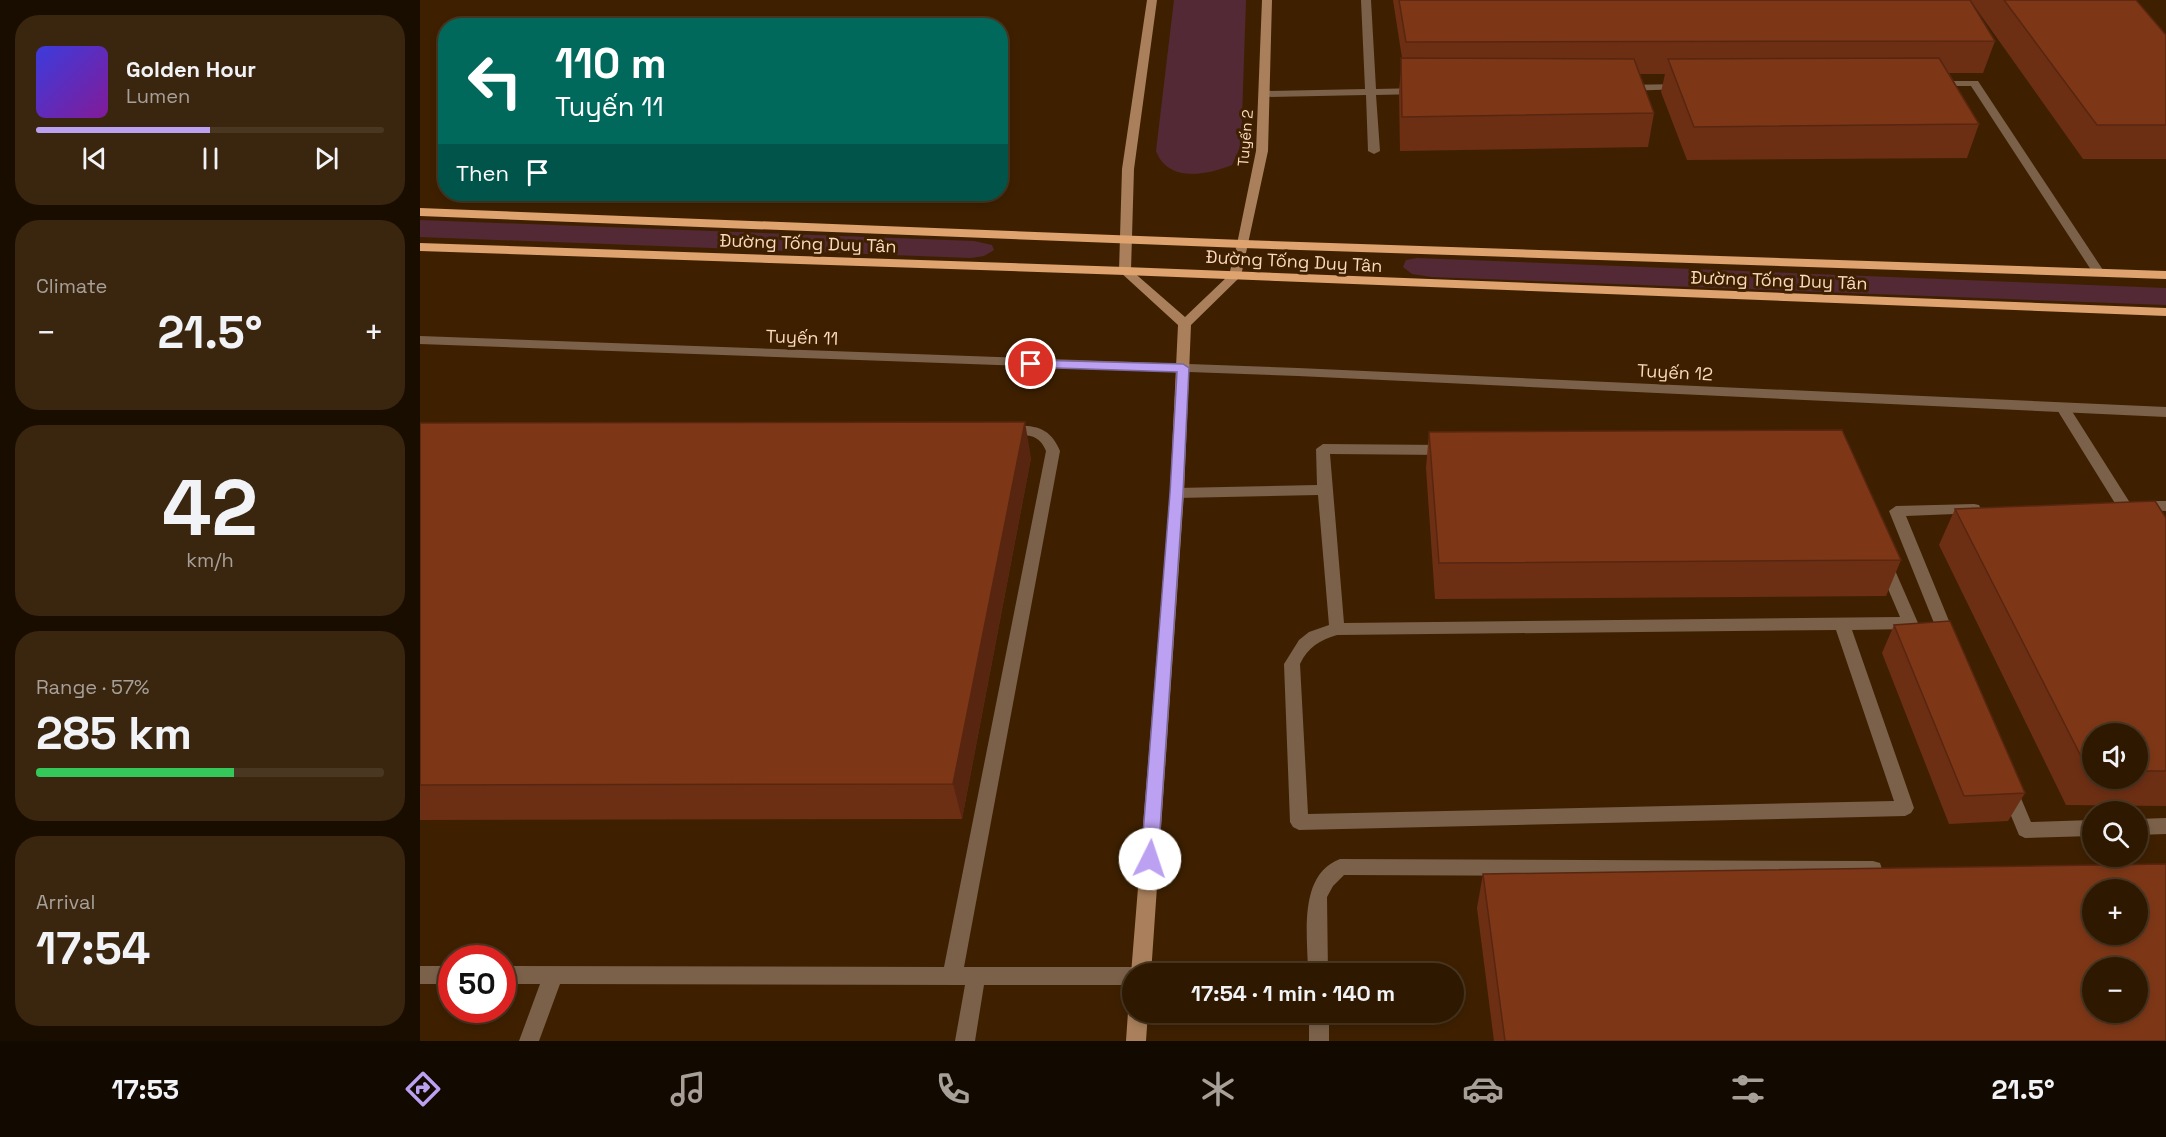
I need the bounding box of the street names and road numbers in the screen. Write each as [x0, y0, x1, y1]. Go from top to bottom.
street label: Tuyến 2 [1233, 109, 1257, 167]
street label: Đường Tống Duy Tân [719, 228, 897, 258]
street label: Đường Tống Duy Tân [1205, 245, 1383, 277]
street label: Đường Tống Duy Tân [1690, 265, 1868, 295]
street label: Tuyến 11 [765, 324, 839, 350]
street label: Tuyến 12 [1636, 359, 1714, 385]

